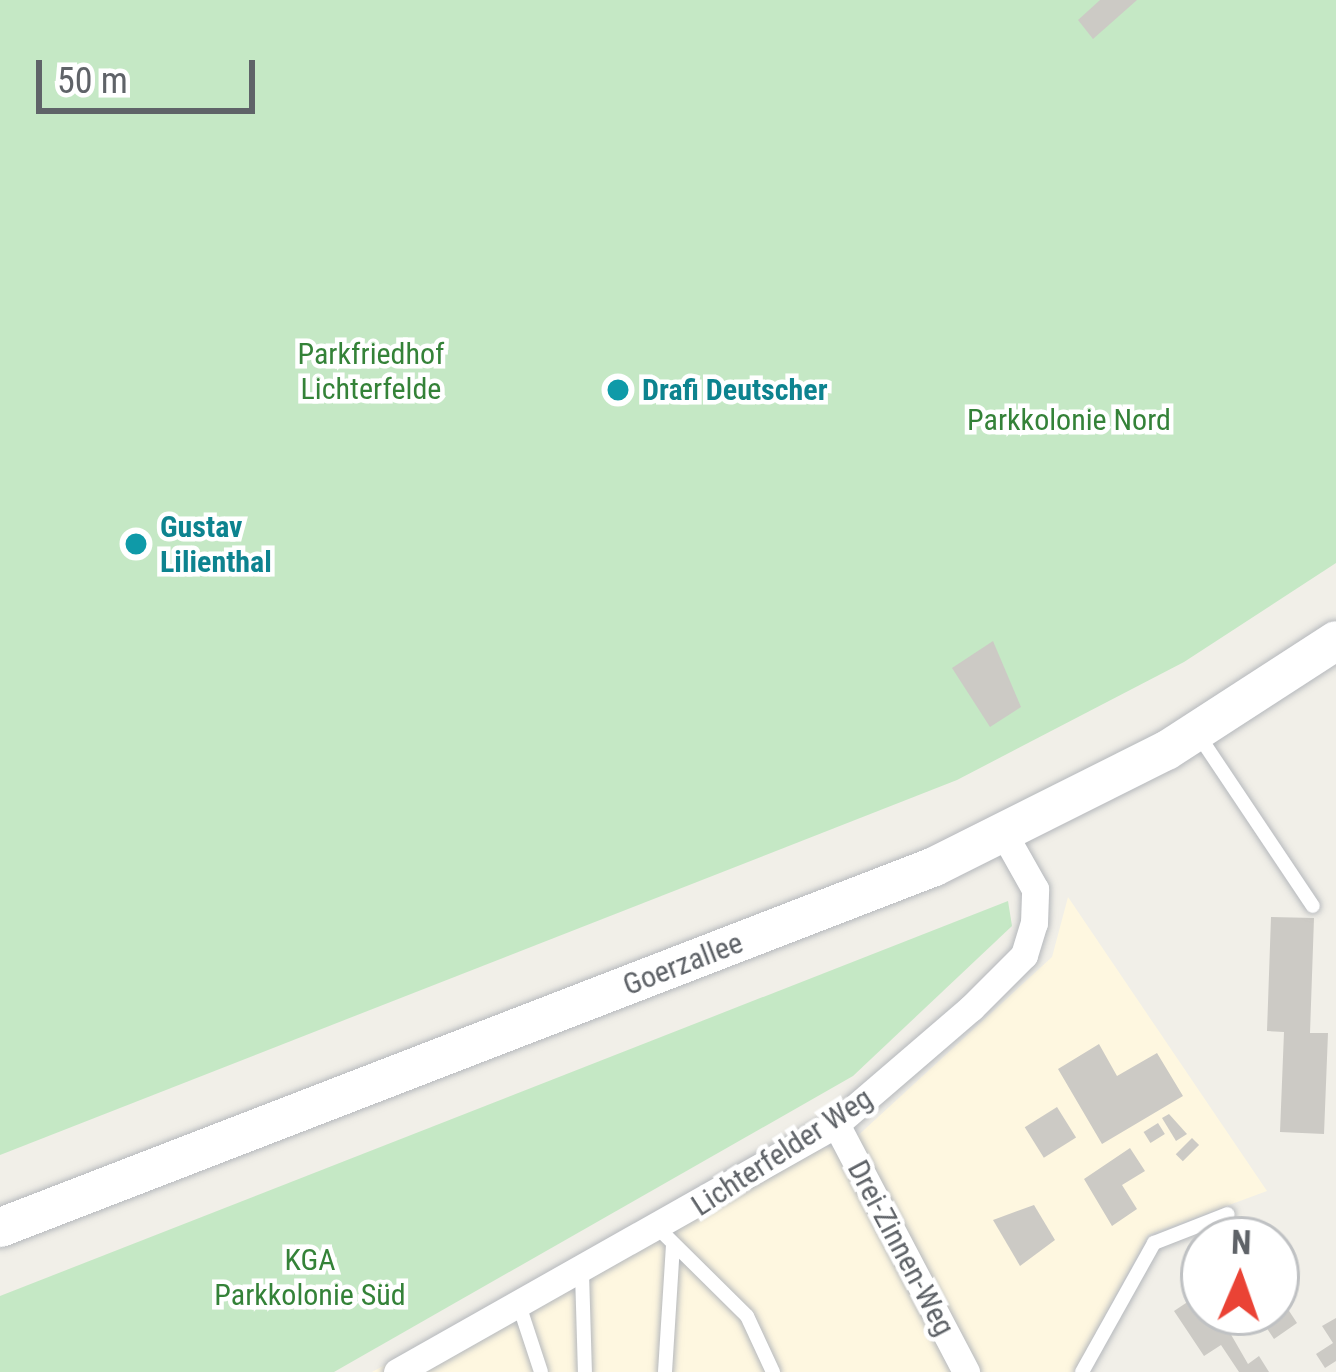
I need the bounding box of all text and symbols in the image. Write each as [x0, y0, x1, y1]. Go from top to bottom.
scale bar [42, 36, 261, 110]
text: 50 m [57, 60, 128, 102]
park label: Parkfriedhof Lichterfelde [298, 336, 444, 406]
place label: Drafi Deutscher [642, 372, 828, 408]
marker: Drafi Deutscher [605, 377, 631, 403]
park label: Parkkolonie Nord [967, 402, 1171, 438]
place label: Gustav Lilienthal [160, 509, 272, 580]
marker: Gustav Lilienthal [123, 531, 149, 557]
street label: Goerzallee [618, 925, 748, 1003]
street label: Lichterfelder Weg [685, 1080, 879, 1224]
street label: Drei-Zinnen-Weg [840, 1154, 962, 1342]
north arrow [1180, 1216, 1300, 1336]
text: N [1230, 1223, 1252, 1262]
park label: KGA Parkkolonie Süd [214, 1242, 406, 1312]

